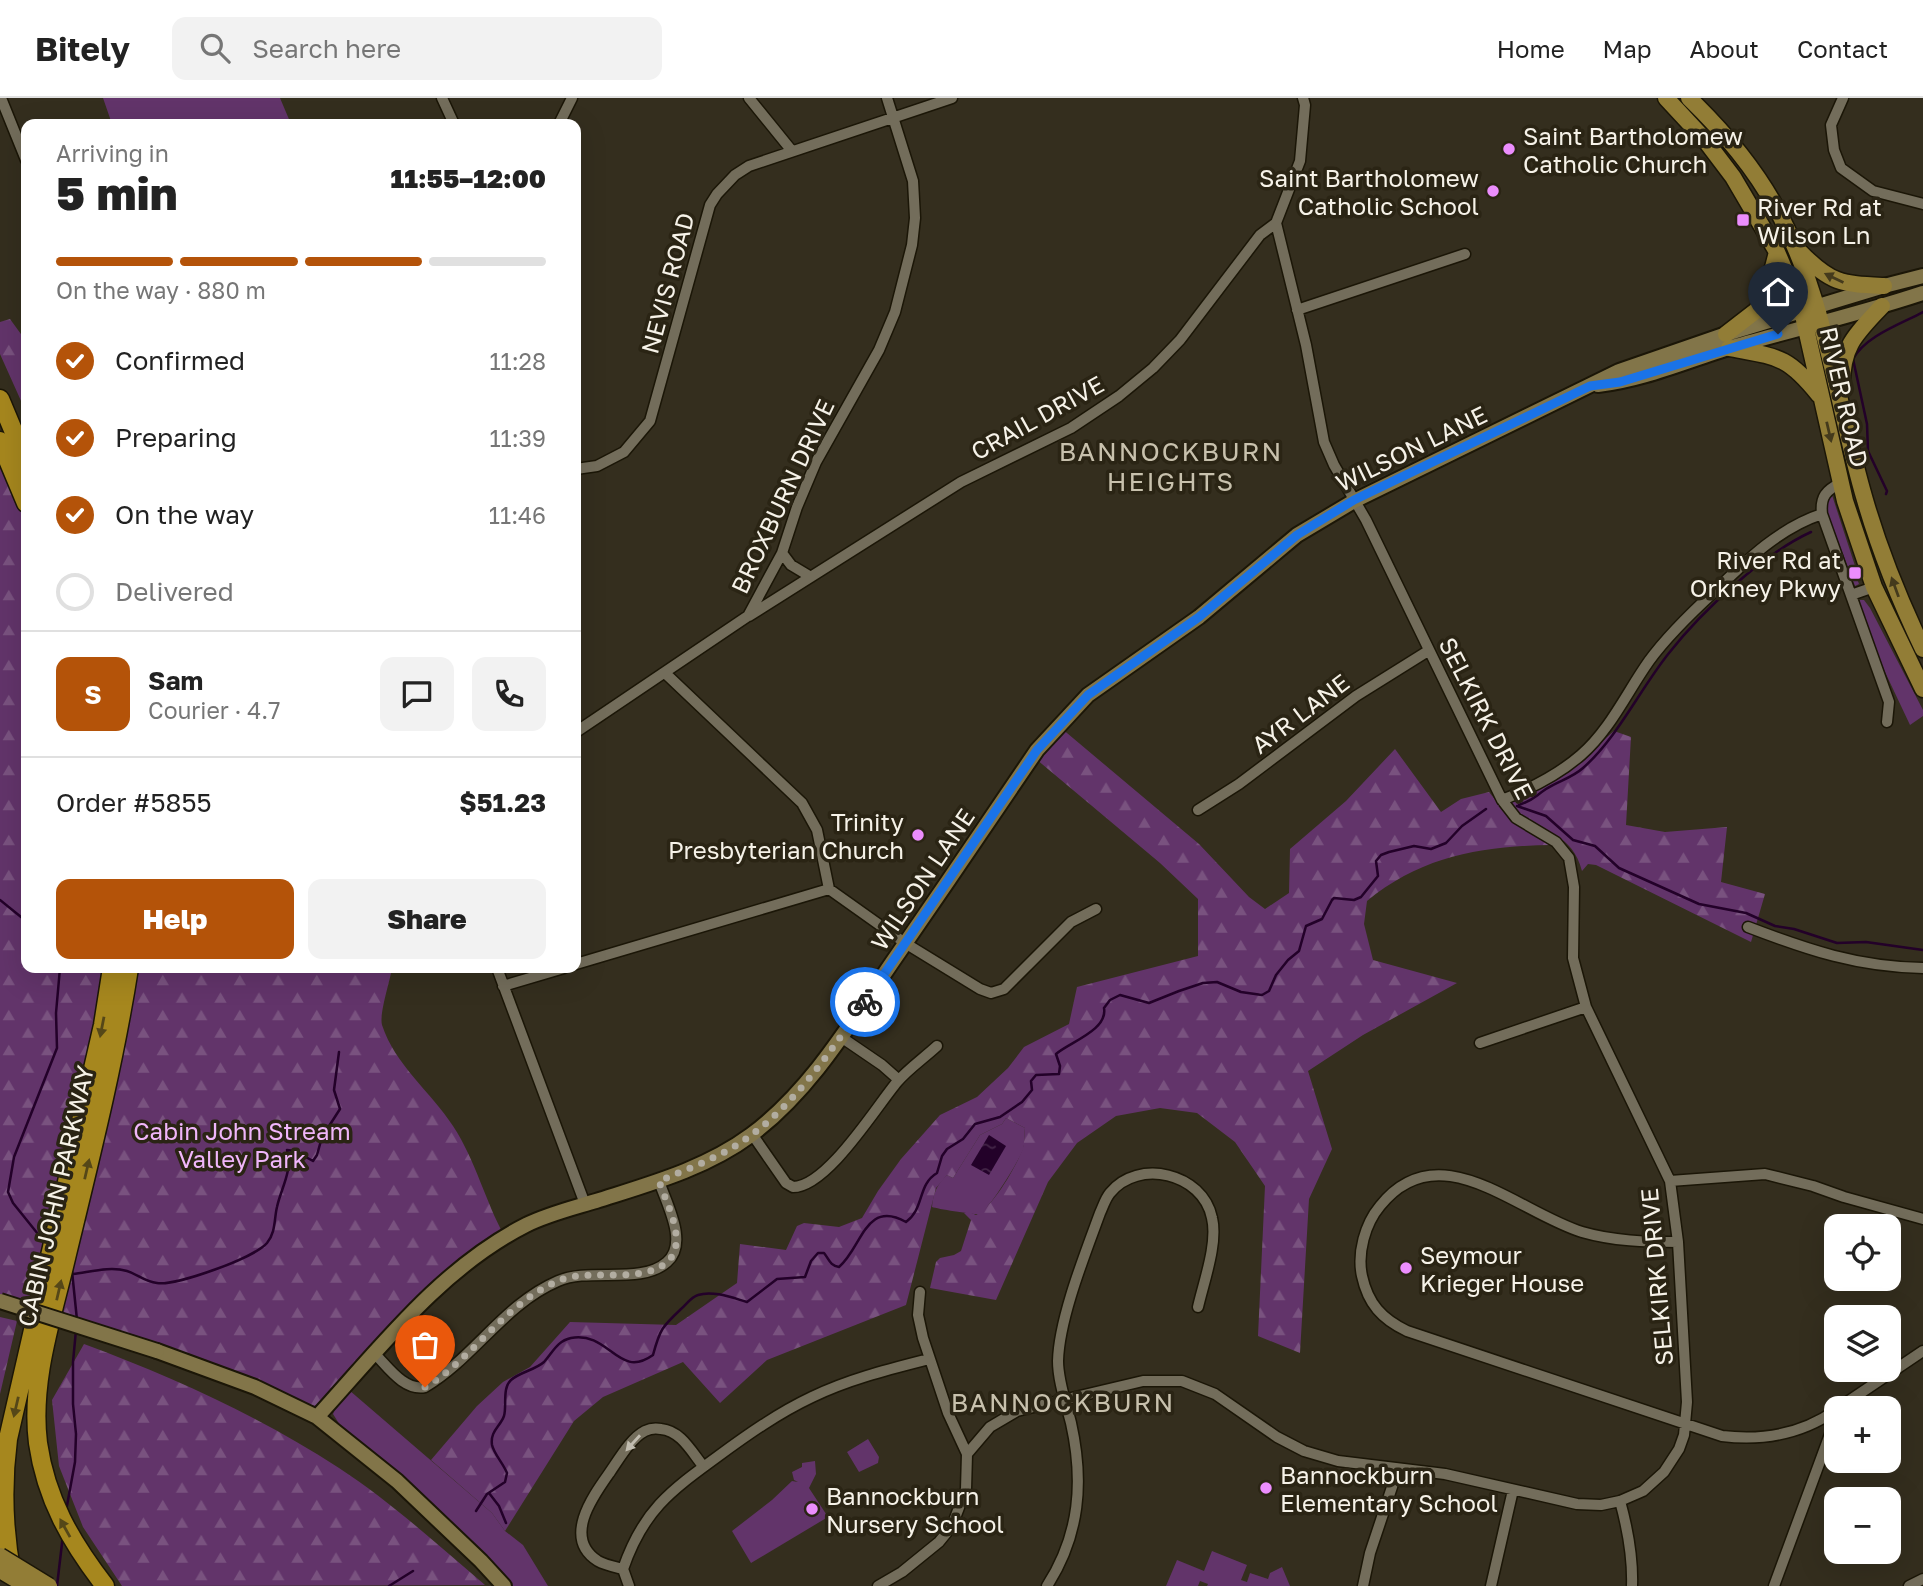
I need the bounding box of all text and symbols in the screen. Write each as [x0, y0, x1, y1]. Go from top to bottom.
search box [172, 17, 662, 80]
text: Bitely [35, 29, 130, 68]
icon: search [196, 29, 234, 67]
text: Search here [252, 33, 401, 64]
text: Home [1497, 34, 1565, 63]
text: Map [1603, 34, 1652, 63]
text: About [1690, 34, 1759, 63]
text: Contact [1797, 34, 1888, 63]
place label: Saint Bartholomew Catholic Church [1523, 121, 1743, 178]
text: Arriving in [56, 139, 169, 167]
marker: Saint Bartholomew Catholic Church [1501, 141, 1517, 157]
text: 11:55–12:00 [391, 163, 546, 194]
place label: Saint Bartholomew Catholic School [1259, 163, 1479, 220]
text: 5 min [56, 165, 178, 220]
marker: Saint Bartholomew Catholic School [1485, 183, 1501, 199]
place label: River Rd at Wilson Ln [1757, 192, 1882, 249]
street label: NEVIS ROAD [634, 209, 700, 357]
marker: River Rd at Wilson Ln [1735, 212, 1751, 228]
pin [1748, 262, 1808, 334]
one-way arrow [1824, 272, 1844, 284]
icon: home [1759, 273, 1797, 311]
text: On the way · 880 m [56, 276, 266, 304]
street label: RIVER ROAD [1815, 324, 1875, 470]
icon: check [56, 342, 94, 380]
text: Confirmed [115, 345, 245, 376]
text: 11:28 [489, 347, 546, 375]
street label: CRAIL DRIVE [966, 369, 1108, 465]
street label: BROXBURN DRIVE [724, 394, 840, 598]
street label: WILSON LANE [1331, 399, 1491, 497]
icon: check [56, 419, 94, 457]
one-way arrow [1824, 421, 1835, 443]
text: Preparing [115, 422, 237, 453]
text: 11:39 [489, 424, 546, 452]
district label: BANNOCKBURN HEIGHTS [1059, 436, 1283, 497]
icon: check [56, 496, 94, 534]
text: On the way [115, 499, 254, 530]
text: 11:46 [489, 501, 546, 529]
place label: River Rd at Orkney Pkwy [1690, 545, 1841, 602]
marker: River Rd at Orkney Pkwy [1847, 565, 1863, 581]
text: Delivered [115, 576, 234, 607]
one-way arrow [1889, 576, 1900, 597]
street label: SELKIRK DRIVE [1434, 632, 1540, 804]
button: chat [380, 657, 454, 731]
button: phone [472, 657, 546, 731]
text: Sam [148, 665, 203, 696]
street label: AYR LANE [1245, 667, 1355, 759]
text: S [84, 679, 102, 710]
text: Courier · 4.7 [148, 696, 280, 724]
text: Order #5855 [56, 787, 212, 818]
text: $51.23 [459, 787, 546, 818]
street label: WILSON LANE [864, 803, 980, 955]
place label: Trinity Presbyterian Church [668, 807, 904, 864]
marker: Trinity Presbyterian Church [910, 827, 926, 843]
button: Help [56, 879, 294, 959]
button: Share [308, 879, 546, 959]
courier [830, 967, 900, 1037]
icon: bike [846, 983, 884, 1021]
one-way arrow [97, 1016, 108, 1038]
street label: CABIN JOHN PARKWAY [11, 1062, 99, 1329]
park label: Cabin John Stream Valley Park [133, 1116, 351, 1173]
one-way arrow [82, 1158, 93, 1180]
street label: SELKIRK DRIVE [1634, 1187, 1678, 1367]
map controls [1824, 1214, 1901, 1564]
button: locate [1824, 1214, 1901, 1291]
place label: Seymour Krieger House [1420, 1240, 1584, 1297]
marker: Seymour Krieger House [1398, 1260, 1414, 1276]
one-way arrow [54, 1278, 65, 1300]
button: layers [1824, 1305, 1901, 1382]
pin [395, 1315, 455, 1387]
icon: bag [406, 1326, 444, 1364]
district label: BANNOCKBURN [951, 1387, 1175, 1418]
one-way arrow [10, 1396, 21, 1418]
button: + [1824, 1396, 1901, 1473]
one-way arrow [625, 1434, 641, 1452]
place label: Bannockburn Elementary School [1280, 1460, 1498, 1517]
marker: Bannockburn Elementary School [1258, 1480, 1274, 1496]
place label: Bannockburn Nursery School [826, 1481, 1004, 1538]
button: − [1824, 1487, 1901, 1564]
marker: Bannockburn Nursery School [804, 1501, 820, 1517]
one-way arrow [59, 1518, 71, 1538]

